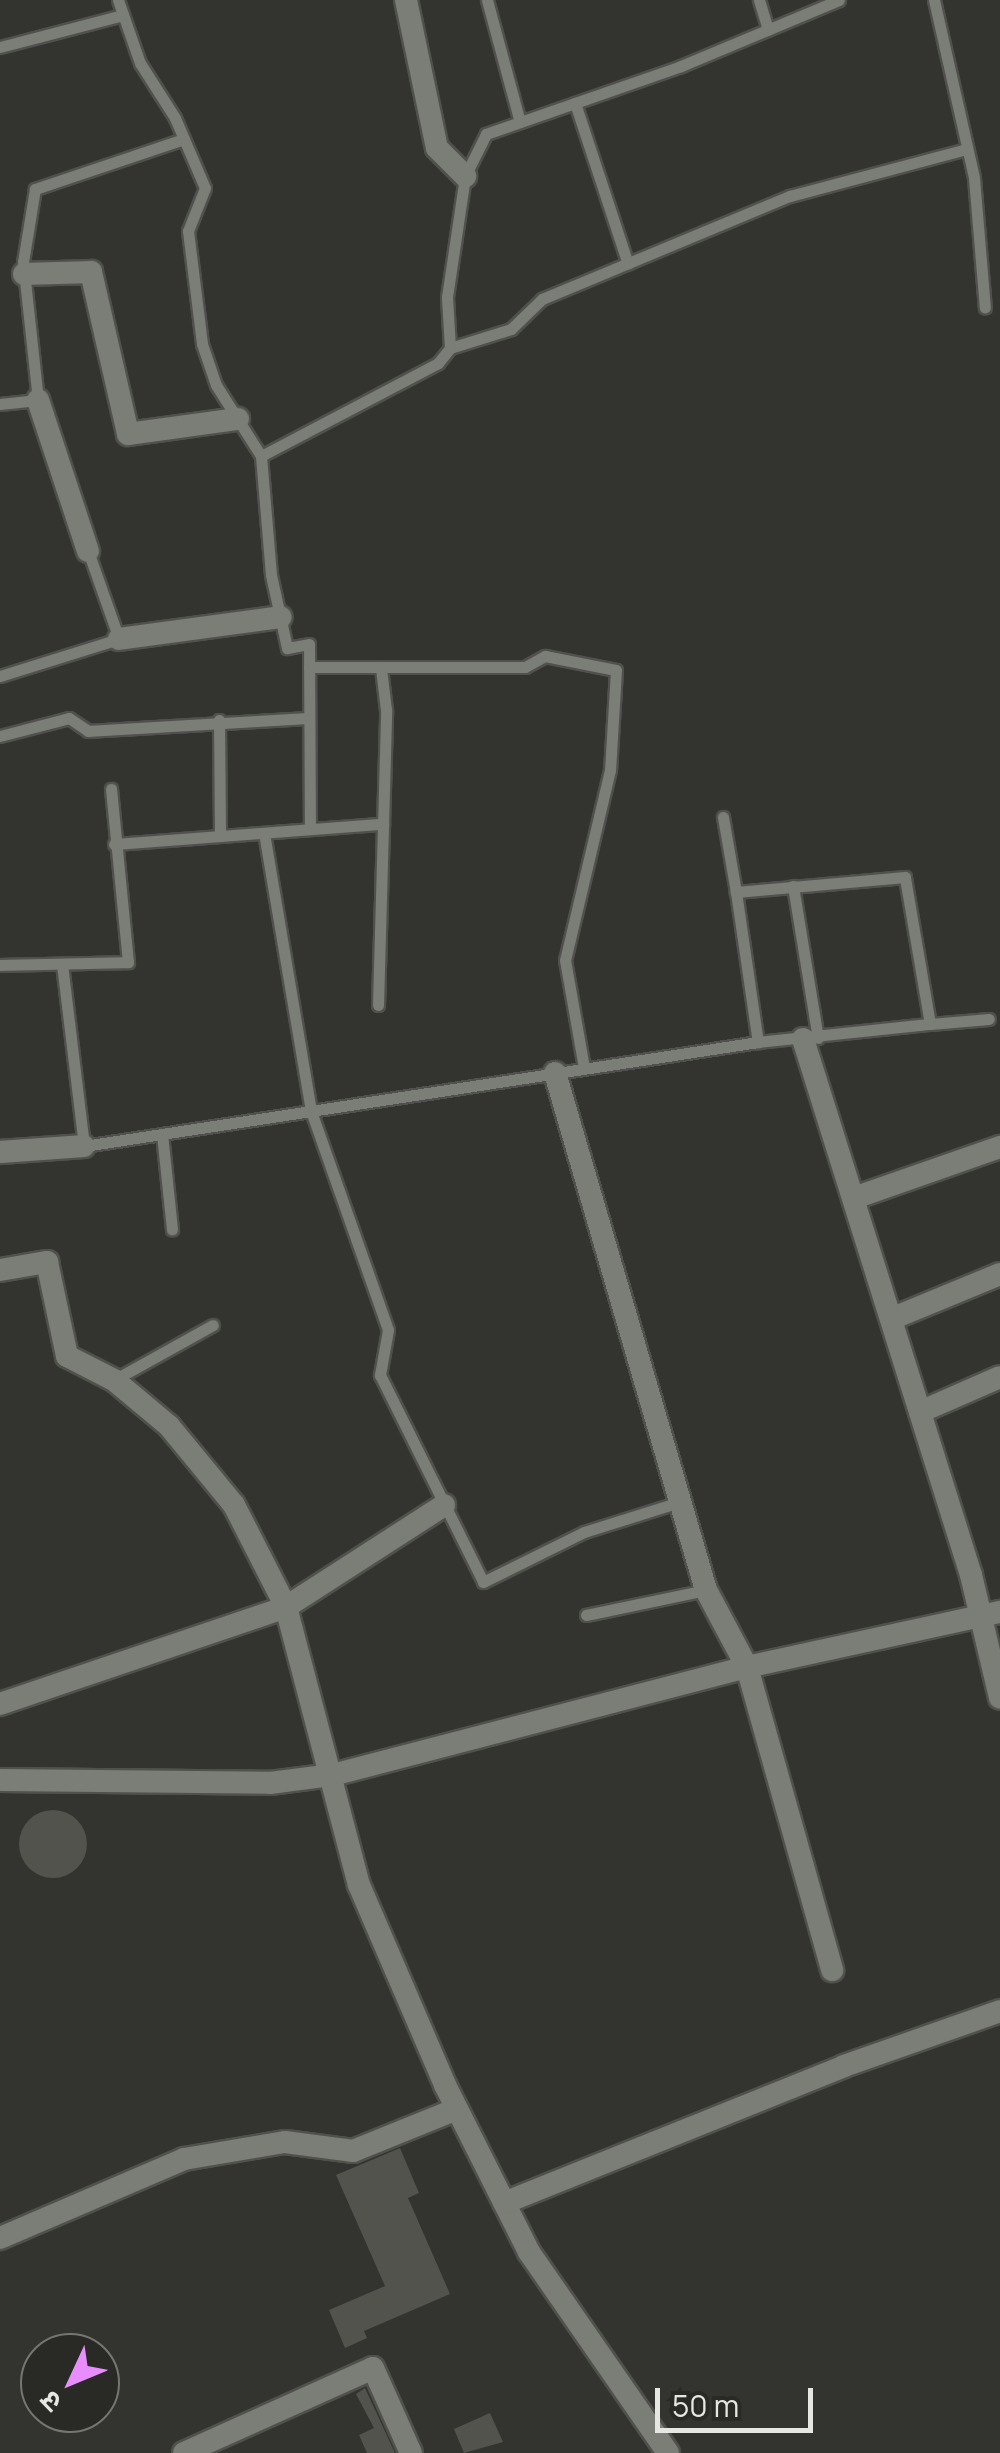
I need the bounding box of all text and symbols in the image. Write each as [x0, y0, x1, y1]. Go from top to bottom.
north arrow [20, 2333, 120, 2433]
scale bar [660, 2368, 818, 2430]
text: उ [31, 2383, 69, 2422]
text: 50 m [672, 2385, 739, 2426]

